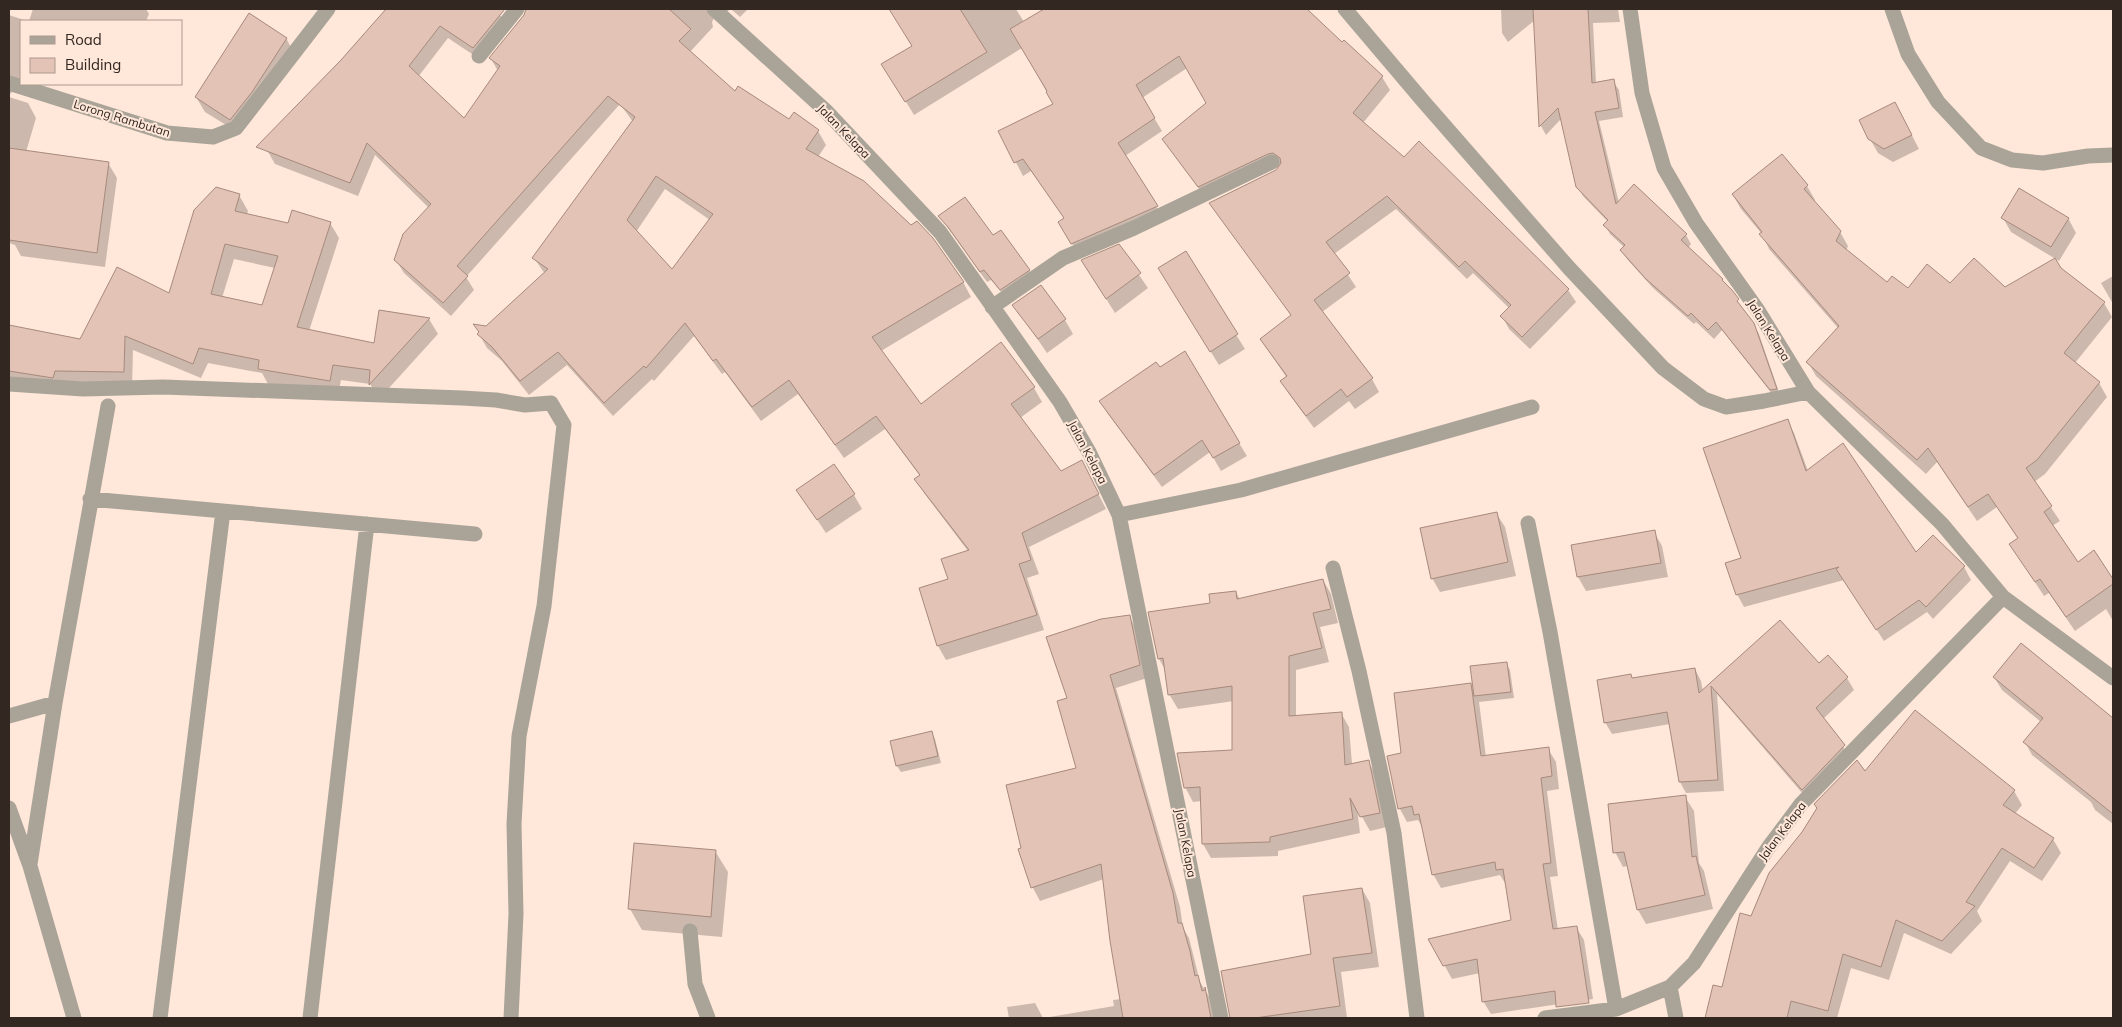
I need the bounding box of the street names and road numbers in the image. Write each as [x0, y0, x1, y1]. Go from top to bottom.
street label: Lorong Rambutan [72, 96, 172, 140]
street label: Jalan Kelapa [814, 101, 874, 161]
street label: Jalan Kelapa [1744, 296, 1794, 364]
street label: Jalan Kelapa [1065, 418, 1111, 486]
street label: Jalan Kelapa [1755, 799, 1809, 863]
street label: Jalan Kelapa [1172, 807, 1200, 879]

